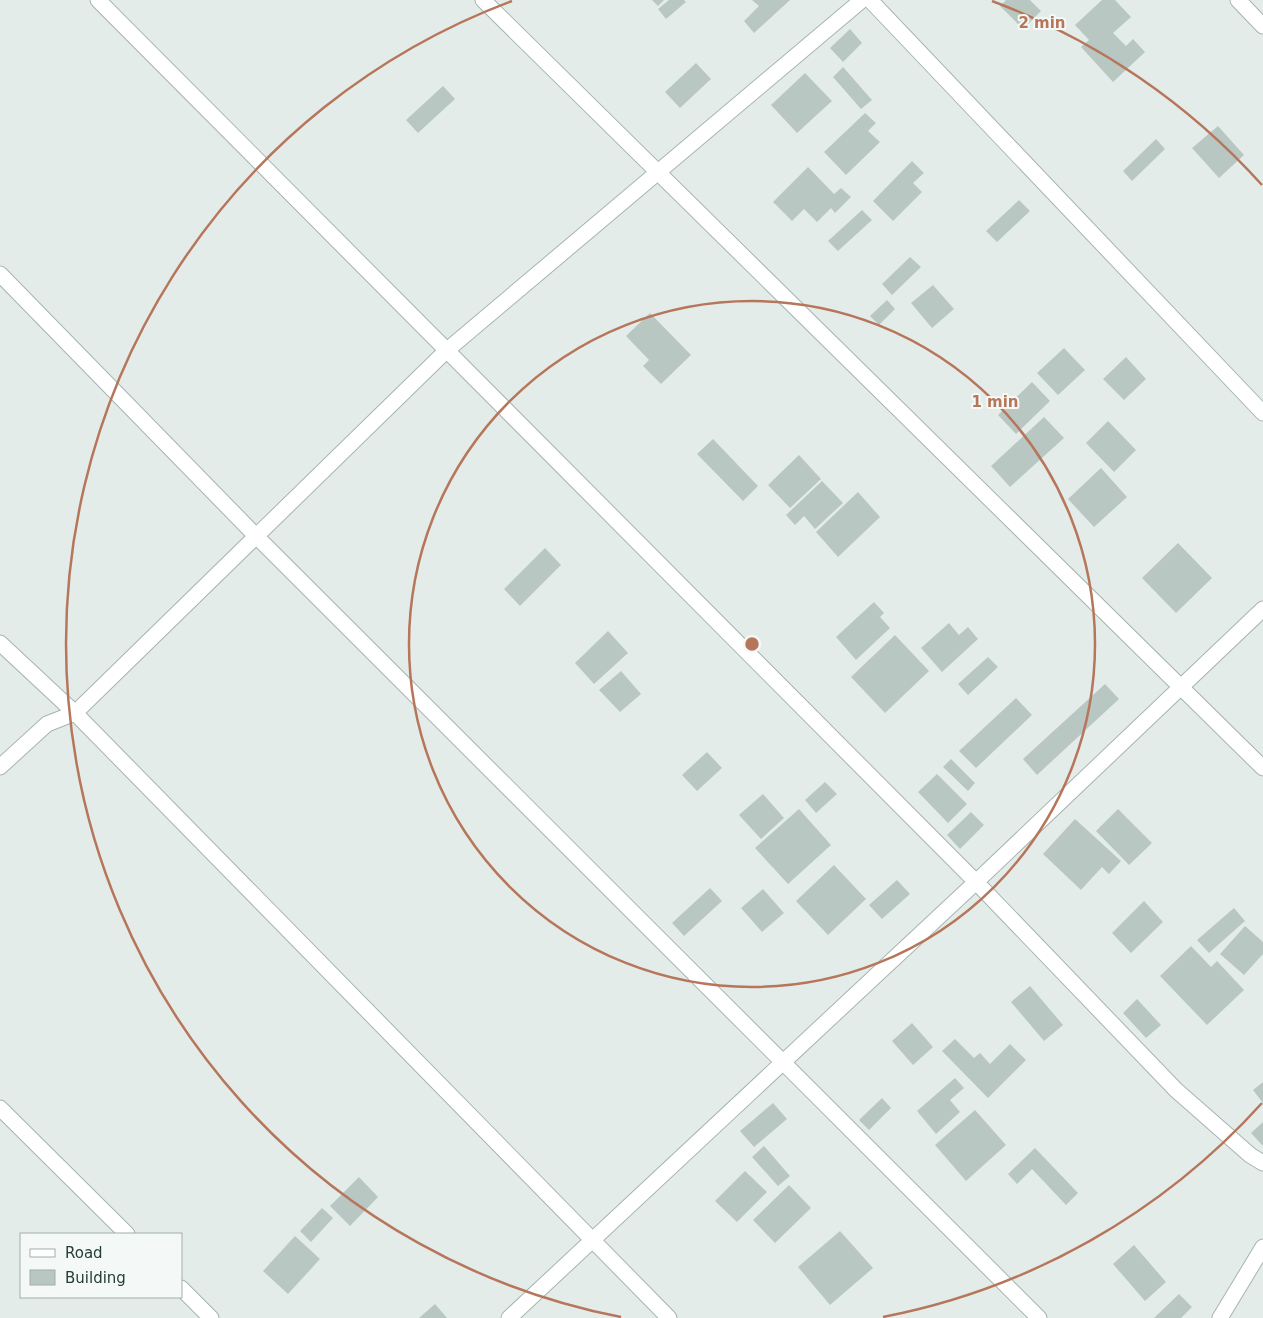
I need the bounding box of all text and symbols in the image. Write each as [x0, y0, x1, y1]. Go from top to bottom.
text: 2 min [1018, 14, 1066, 32]
text: 1 min [971, 393, 1019, 411]
centre of rings [743, 635, 761, 653]
legend [20, 1233, 182, 1298]
text: Road [65, 1244, 103, 1262]
text: Building [65, 1269, 126, 1287]

